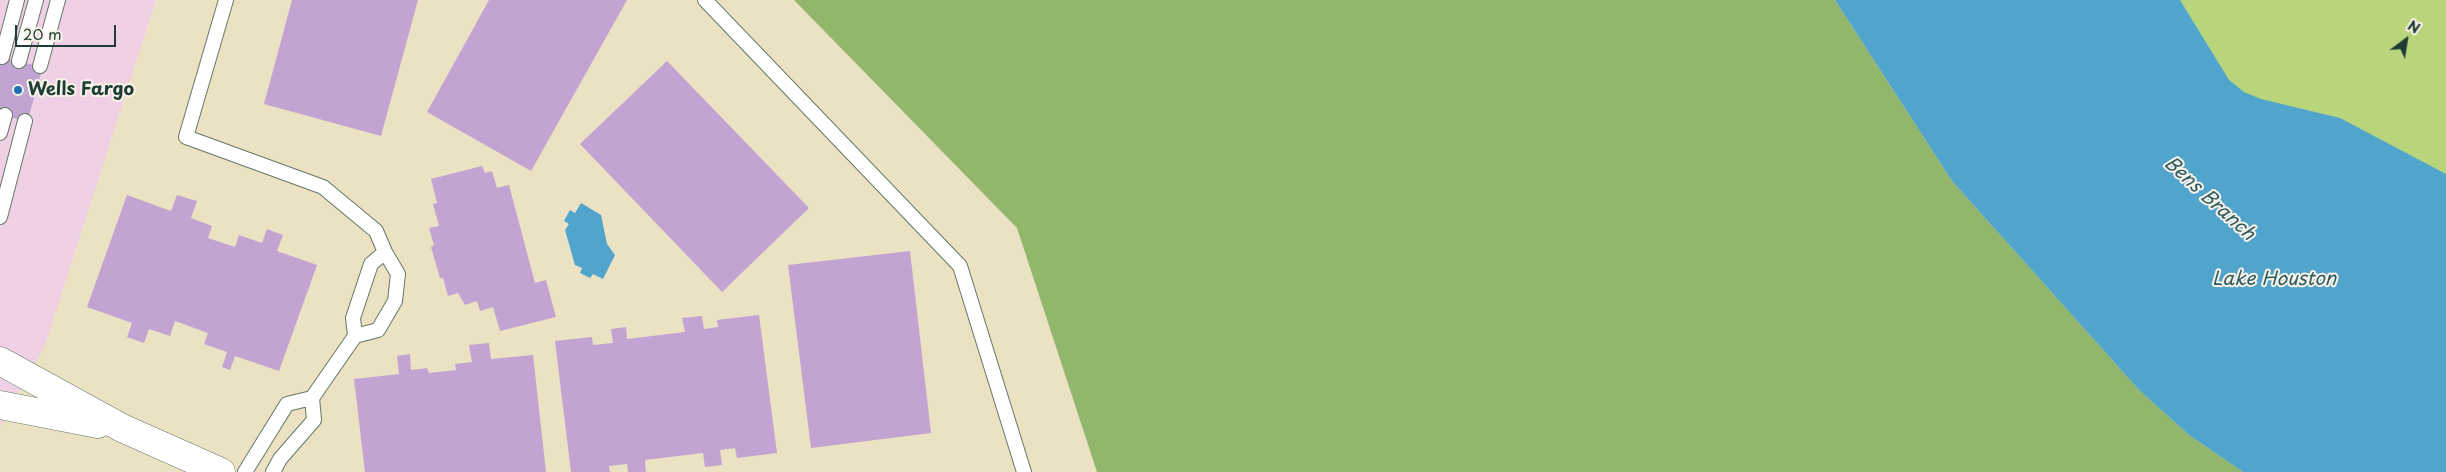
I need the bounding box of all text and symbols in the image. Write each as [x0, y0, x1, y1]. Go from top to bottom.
scale bar [18, 15, 119, 47]
north arrow [2381, 15, 2431, 65]
text: N [2404, 15, 2424, 39]
text: 20 m [23, 22, 62, 45]
place label: Wells Fargo [28, 79, 134, 101]
marker: Wells Fargo [12, 84, 24, 96]
water label: Bens Branch [2159, 152, 2259, 246]
water label: Lake Houston [2212, 269, 2336, 291]

